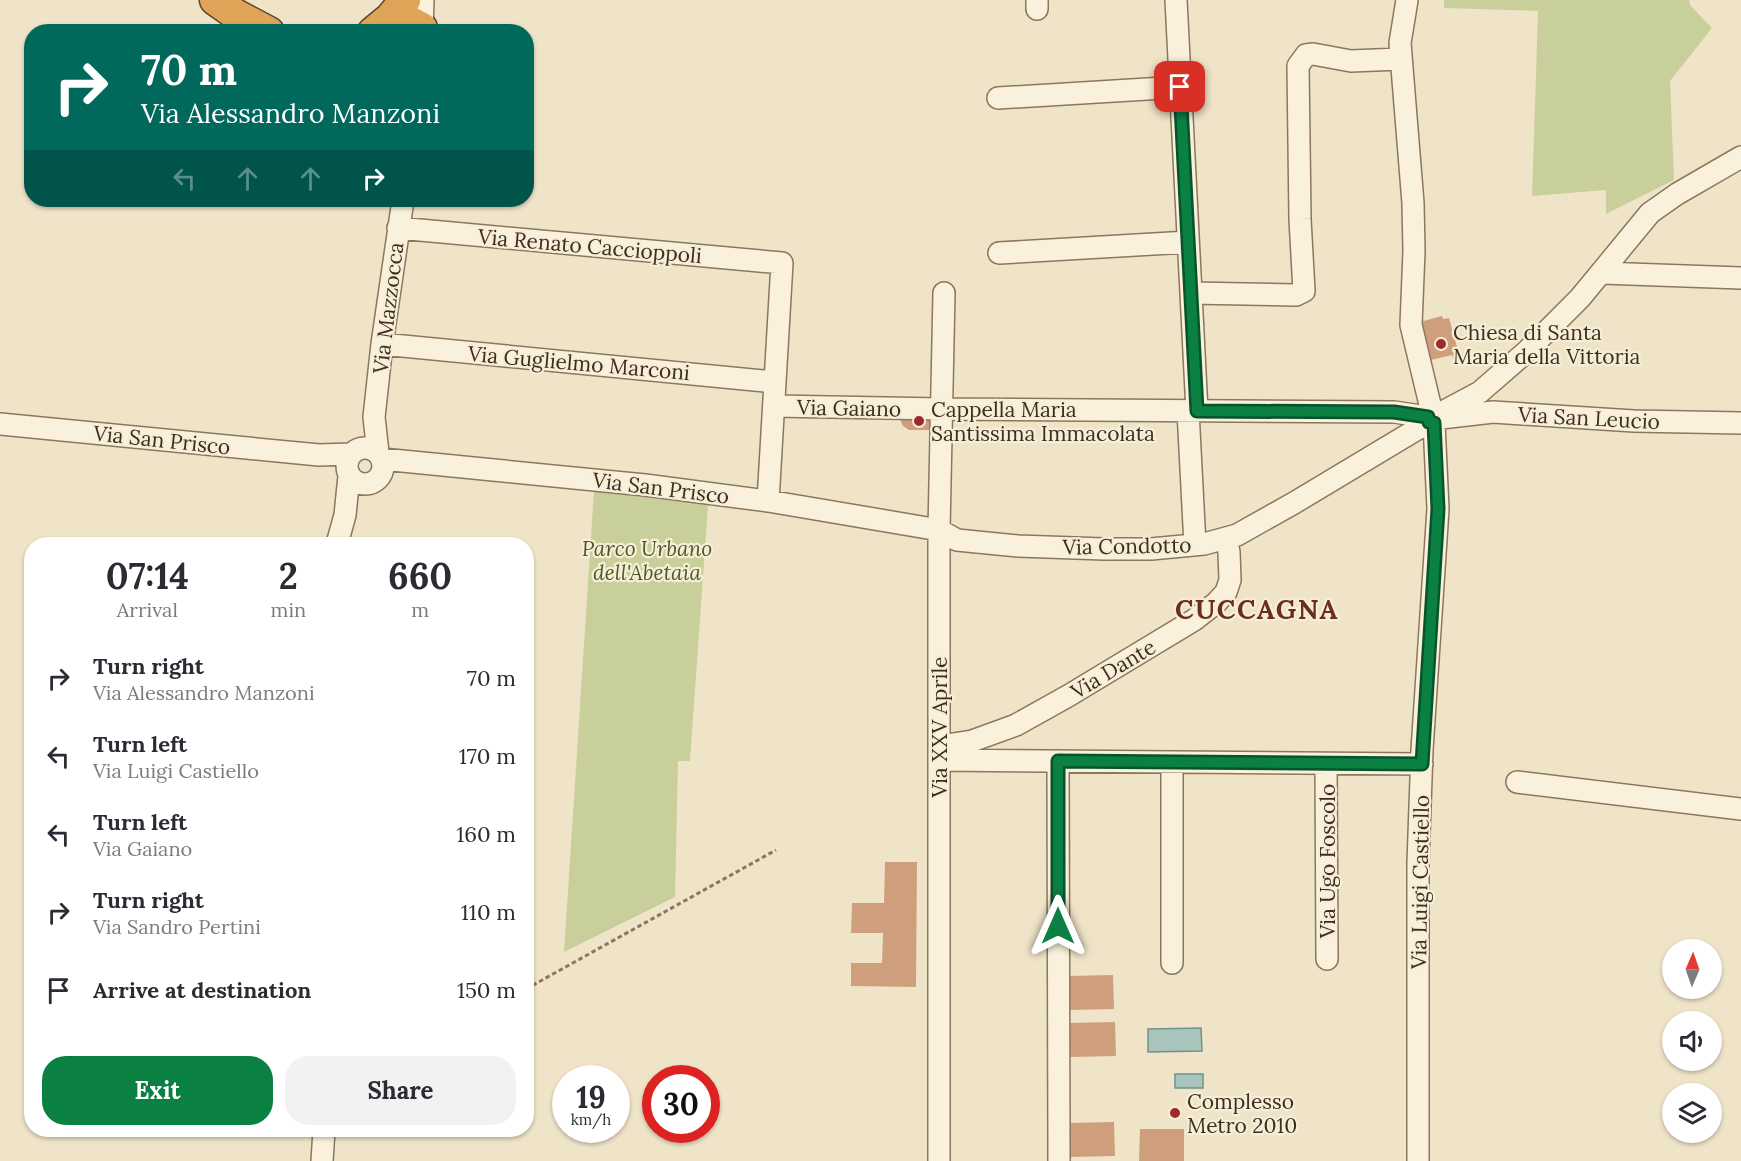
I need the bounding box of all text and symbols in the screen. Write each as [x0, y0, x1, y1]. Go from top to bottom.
text: 70 m [141, 43, 237, 97]
icon: right [42, 48, 120, 126]
pin [1154, 61, 1205, 112]
icon: arrive [1163, 70, 1196, 103]
text: Via Alessandro Manzoni [141, 96, 440, 130]
icon: left [168, 162, 201, 195]
icon: ahead [231, 162, 264, 195]
icon: ahead [294, 162, 327, 195]
icon: right [357, 162, 390, 195]
street label: Via Renato Caccioppoli [476, 223, 703, 269]
street label: Via Mazzocca [366, 241, 409, 376]
place label: Chiesa di Santa Maria della Vittoria [1453, 319, 1641, 370]
marker: Chiesa di Santa Maria della Vittoria [1434, 337, 1448, 351]
street label: Via Guglielmo Marconi [466, 340, 691, 386]
street label: Via Gaiano [796, 394, 901, 422]
place label: Cappella Maria Santissima Immacolata [931, 396, 1155, 447]
street label: Via San Leucio [1516, 401, 1661, 435]
marker: Cappella Maria Santissima Immacolata [912, 414, 926, 428]
street label: Via San Prisco [91, 419, 232, 461]
street label: Via San Prisco [590, 466, 731, 510]
street label: Via Condotto [1061, 531, 1192, 561]
park label: Parco Urbano dell'Abetaia [582, 535, 712, 586]
text: 07:14 [106, 553, 189, 599]
text: 2 [279, 553, 298, 599]
text: 660 [388, 553, 452, 599]
district label: CUCCAGNA [1175, 592, 1339, 626]
text: Arrival [117, 597, 178, 622]
text: min [271, 597, 306, 622]
text: m [411, 597, 429, 622]
street label: Via Dante [1065, 633, 1160, 705]
text: Turn right [93, 652, 204, 680]
street label: Via XXV Aprile [926, 657, 953, 798]
icon: right [42, 662, 75, 695]
text: 70 m [467, 664, 516, 692]
text: Via Alessandro Manzoni [93, 680, 315, 705]
text: Turn left [93, 730, 187, 758]
icon: left [42, 740, 75, 773]
text: 170 m [459, 742, 516, 770]
text: Via Luigi Castiello [93, 758, 259, 783]
street label: Via Ugo Foscolo [1314, 784, 1341, 939]
street label: Via Luigi Castiello [1405, 795, 1435, 970]
text: Turn left [93, 808, 187, 836]
icon: left [42, 818, 75, 851]
text: 160 m [456, 820, 516, 848]
text: Via Gaiano [93, 836, 192, 861]
text: Turn right [93, 886, 204, 914]
position arrow [1026, 894, 1090, 958]
icon: right [42, 896, 75, 929]
text: 110 m [461, 898, 516, 926]
text: Via Sandro Pertini [93, 914, 261, 939]
north arrow [1662, 939, 1722, 999]
map controls [1662, 939, 1722, 1143]
icon: arrive [42, 974, 75, 1007]
text: Arrive at destination [93, 976, 311, 1004]
text: 150 m [457, 976, 516, 1004]
button: sound [1662, 1011, 1722, 1071]
button: Exit [42, 1056, 273, 1125]
button: Share [285, 1056, 516, 1125]
speed limit sign: 30 [642, 1065, 720, 1143]
text: 19 [576, 1078, 606, 1116]
button: layers [1662, 1083, 1722, 1143]
place label: Complesso Metro 2010 [1187, 1088, 1297, 1139]
marker: Complesso Metro 2010 [1168, 1106, 1182, 1120]
text: km/h [571, 1110, 611, 1129]

